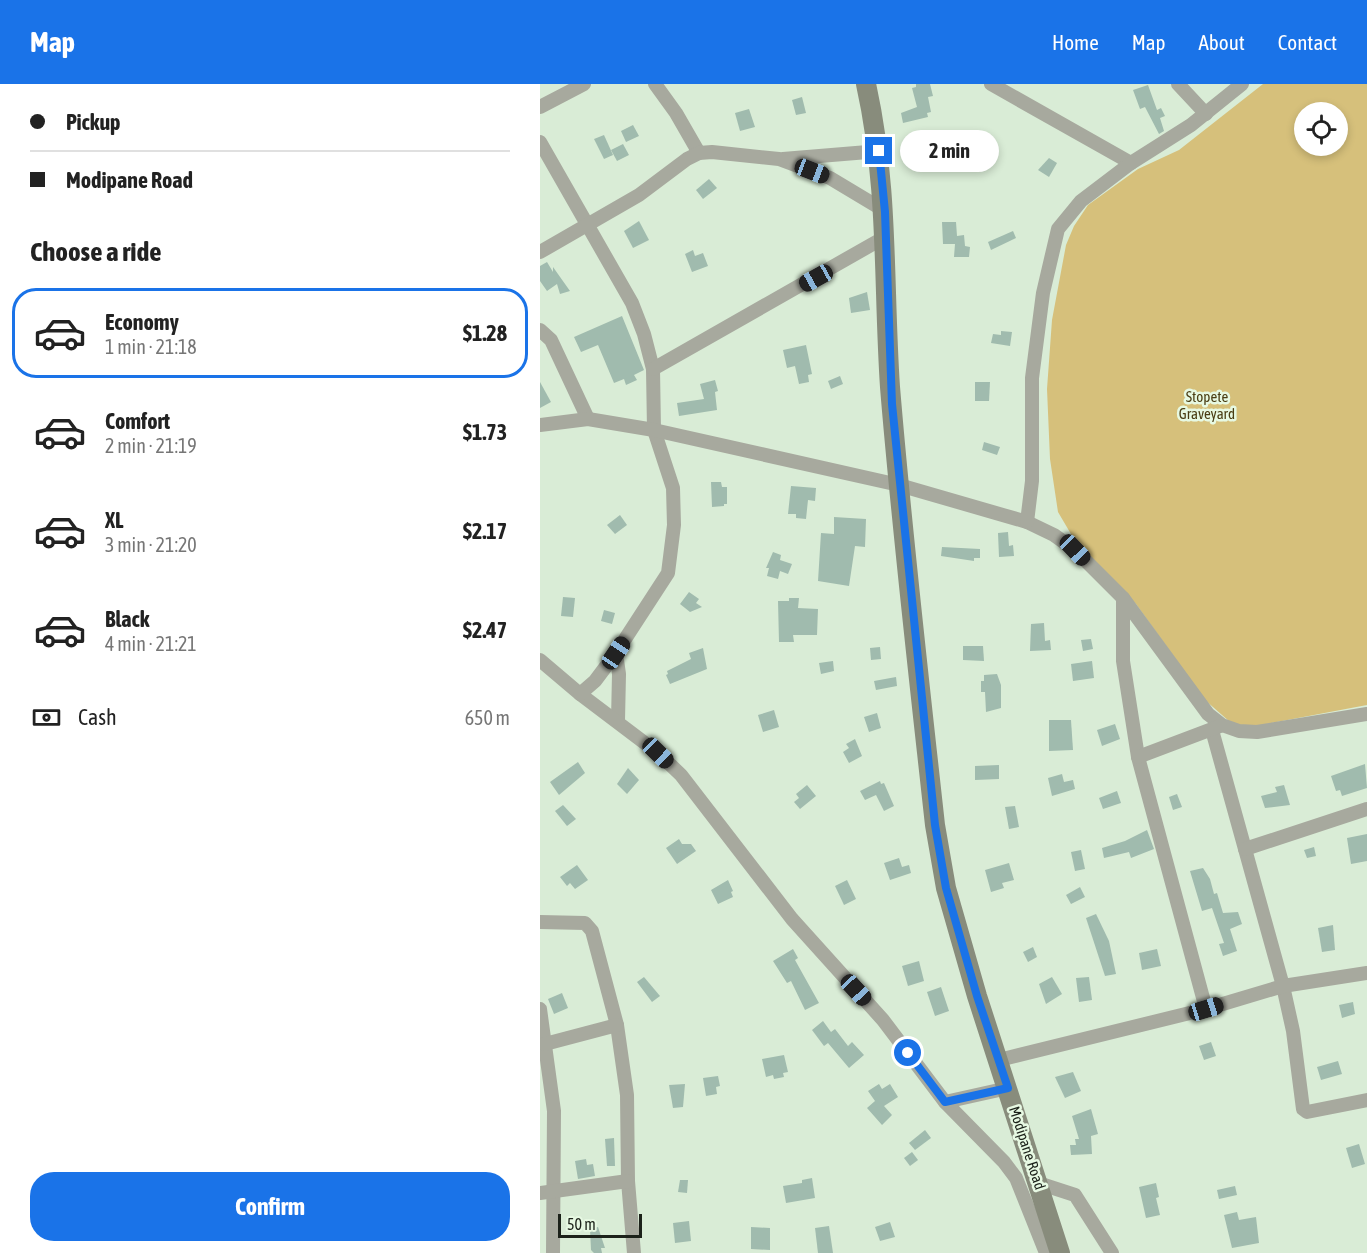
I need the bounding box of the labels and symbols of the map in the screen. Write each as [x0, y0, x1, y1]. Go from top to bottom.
callout: 2 min [900, 130, 999, 172]
route end [865, 137, 892, 164]
car [792, 156, 832, 186]
car [796, 261, 836, 295]
park label: Stopete Graveyard [1179, 388, 1235, 422]
car [1056, 531, 1094, 569]
car [598, 633, 634, 673]
car [639, 734, 677, 772]
car [837, 971, 875, 1009]
car [1186, 995, 1226, 1023]
route start [894, 1039, 921, 1066]
street label: Modipane Road [1006, 1104, 1049, 1192]
scale bar [558, 1211, 642, 1238]

